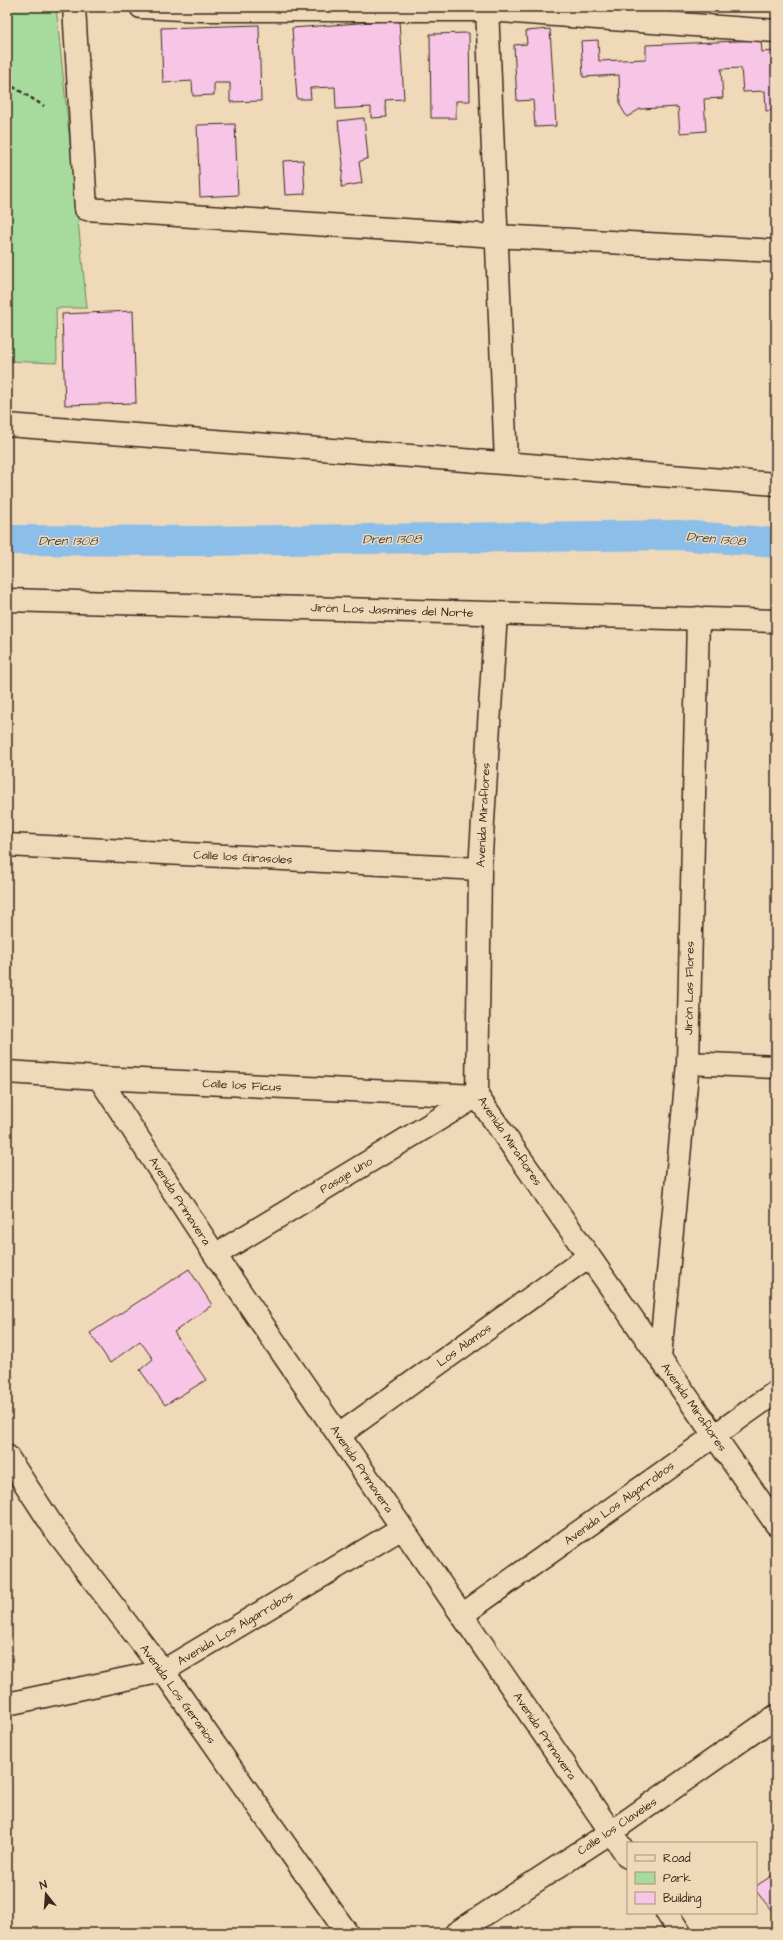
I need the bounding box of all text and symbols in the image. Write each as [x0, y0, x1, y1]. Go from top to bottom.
water label: Dren 1308 [686, 527, 748, 551]
water label: Dren 1308 [362, 529, 423, 549]
water label: Dren 1308 [38, 532, 99, 550]
street label: Jirón Los Jasmines del Norte [310, 599, 474, 622]
street label: Avenida Miraflores [472, 762, 495, 868]
street label: Calle los Girasoles [193, 846, 293, 869]
street label: Jirón Las Flores [680, 941, 699, 1035]
street label: Calle los Ficus [202, 1075, 282, 1096]
street label: Avenida Miraflores [473, 1093, 546, 1189]
street label: Pasaje Uno [317, 1153, 376, 1198]
street label: Avenida Primavera [145, 1154, 215, 1249]
street label: Los Alamos [434, 1320, 495, 1371]
street label: Avenida Miraflores [657, 1360, 731, 1455]
street label: Avenida Primavera [326, 1422, 397, 1516]
street label: Avenida Los Algarrobos [561, 1458, 678, 1550]
street label: Avenida Los Algarrobos [174, 1587, 297, 1671]
street label: Avenida Los Geranios [136, 1641, 220, 1748]
street label: Avenida Primavera [509, 1689, 580, 1783]
street label: Calle los Claveles [574, 1793, 660, 1859]
legend [627, 1842, 757, 1914]
text: Road [663, 1850, 691, 1867]
text: Park [663, 1870, 691, 1887]
north arrow [26, 1874, 66, 1914]
text: N [38, 1877, 49, 1893]
text: Building [663, 1890, 701, 1908]

